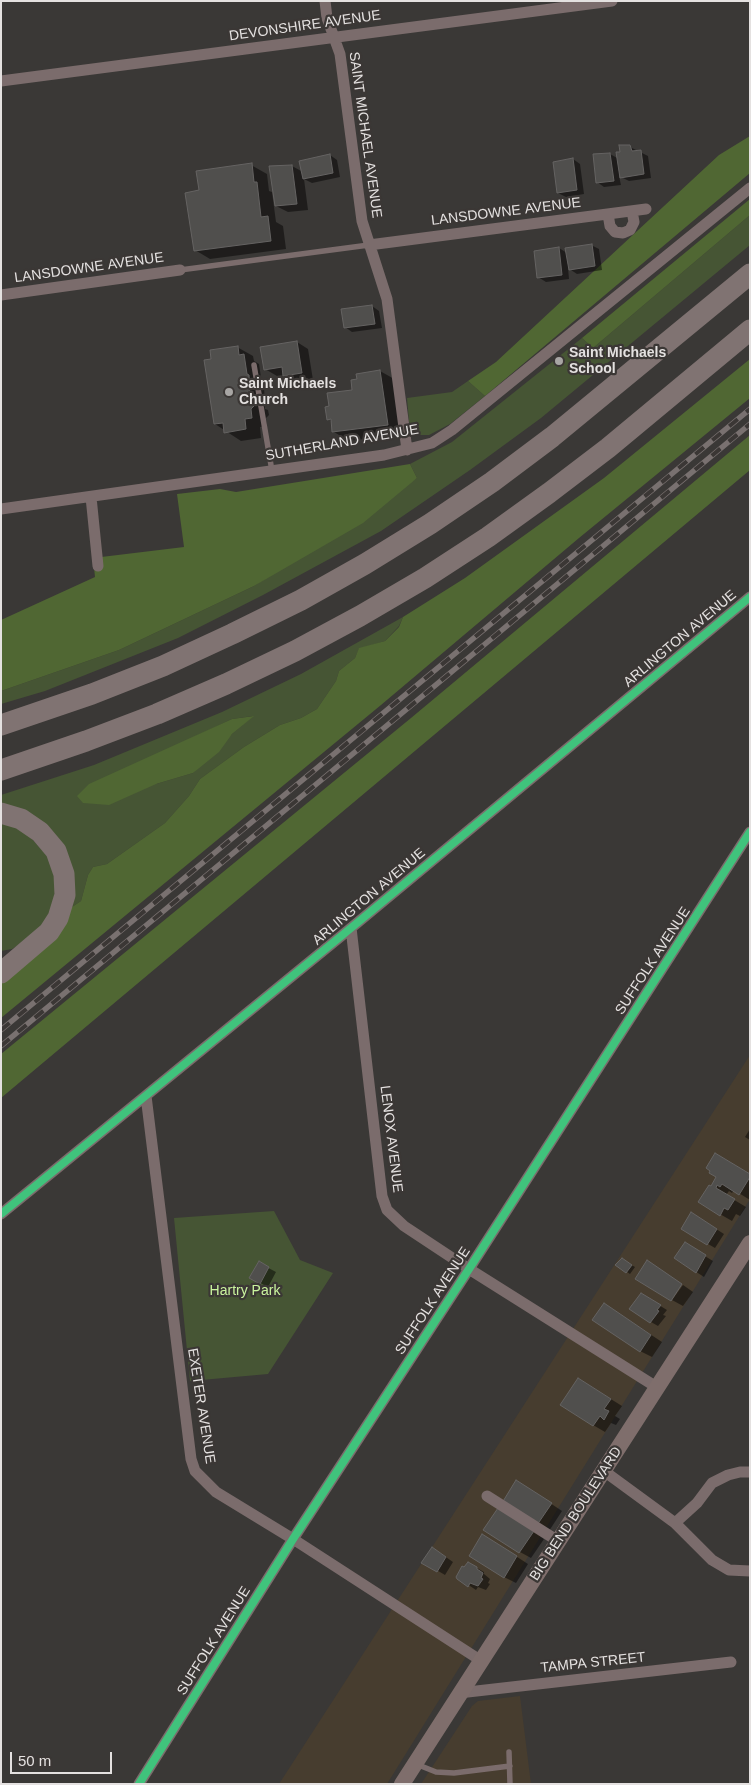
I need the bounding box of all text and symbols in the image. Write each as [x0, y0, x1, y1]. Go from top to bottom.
street label: DEVONSHIRE AVENUE [228, 7, 382, 45]
street label: SAINT MICHAEL AVENUE [345, 51, 385, 219]
street label: LANSDOWNE AVENUE [430, 194, 582, 230]
street label: LANSDOWNE AVENUE [13, 249, 165, 287]
place label: Saint Michaels School [569, 345, 666, 378]
marker: Saint Michaels School [553, 355, 565, 367]
place label: Saint Michaels Church [239, 376, 336, 408]
marker: Saint Michaels Church [223, 386, 235, 398]
street label: SUTHERLAND AVENUE [264, 421, 420, 465]
street label: ARLINGTON AVENUE [620, 587, 740, 691]
street label: ARLINGTON AVENUE [309, 845, 429, 949]
street label: SUFFOLK AVENUE [612, 904, 694, 1018]
street label: LENOX AVENUE [376, 1084, 406, 1194]
street label: SUFFOLK AVENUE [392, 1244, 474, 1358]
park label: Hartry Park [210, 1283, 280, 1299]
street label: EXETER AVENUE [184, 1347, 218, 1465]
street label: BIG BEND BOULEVARD [526, 1444, 626, 1584]
street label: SUFFOLK AVENUE [174, 1584, 254, 1698]
street label: TAMPA STREET [540, 1649, 646, 1677]
scale bar [12, 1742, 115, 1774]
text: 50 m [18, 1752, 51, 1769]

